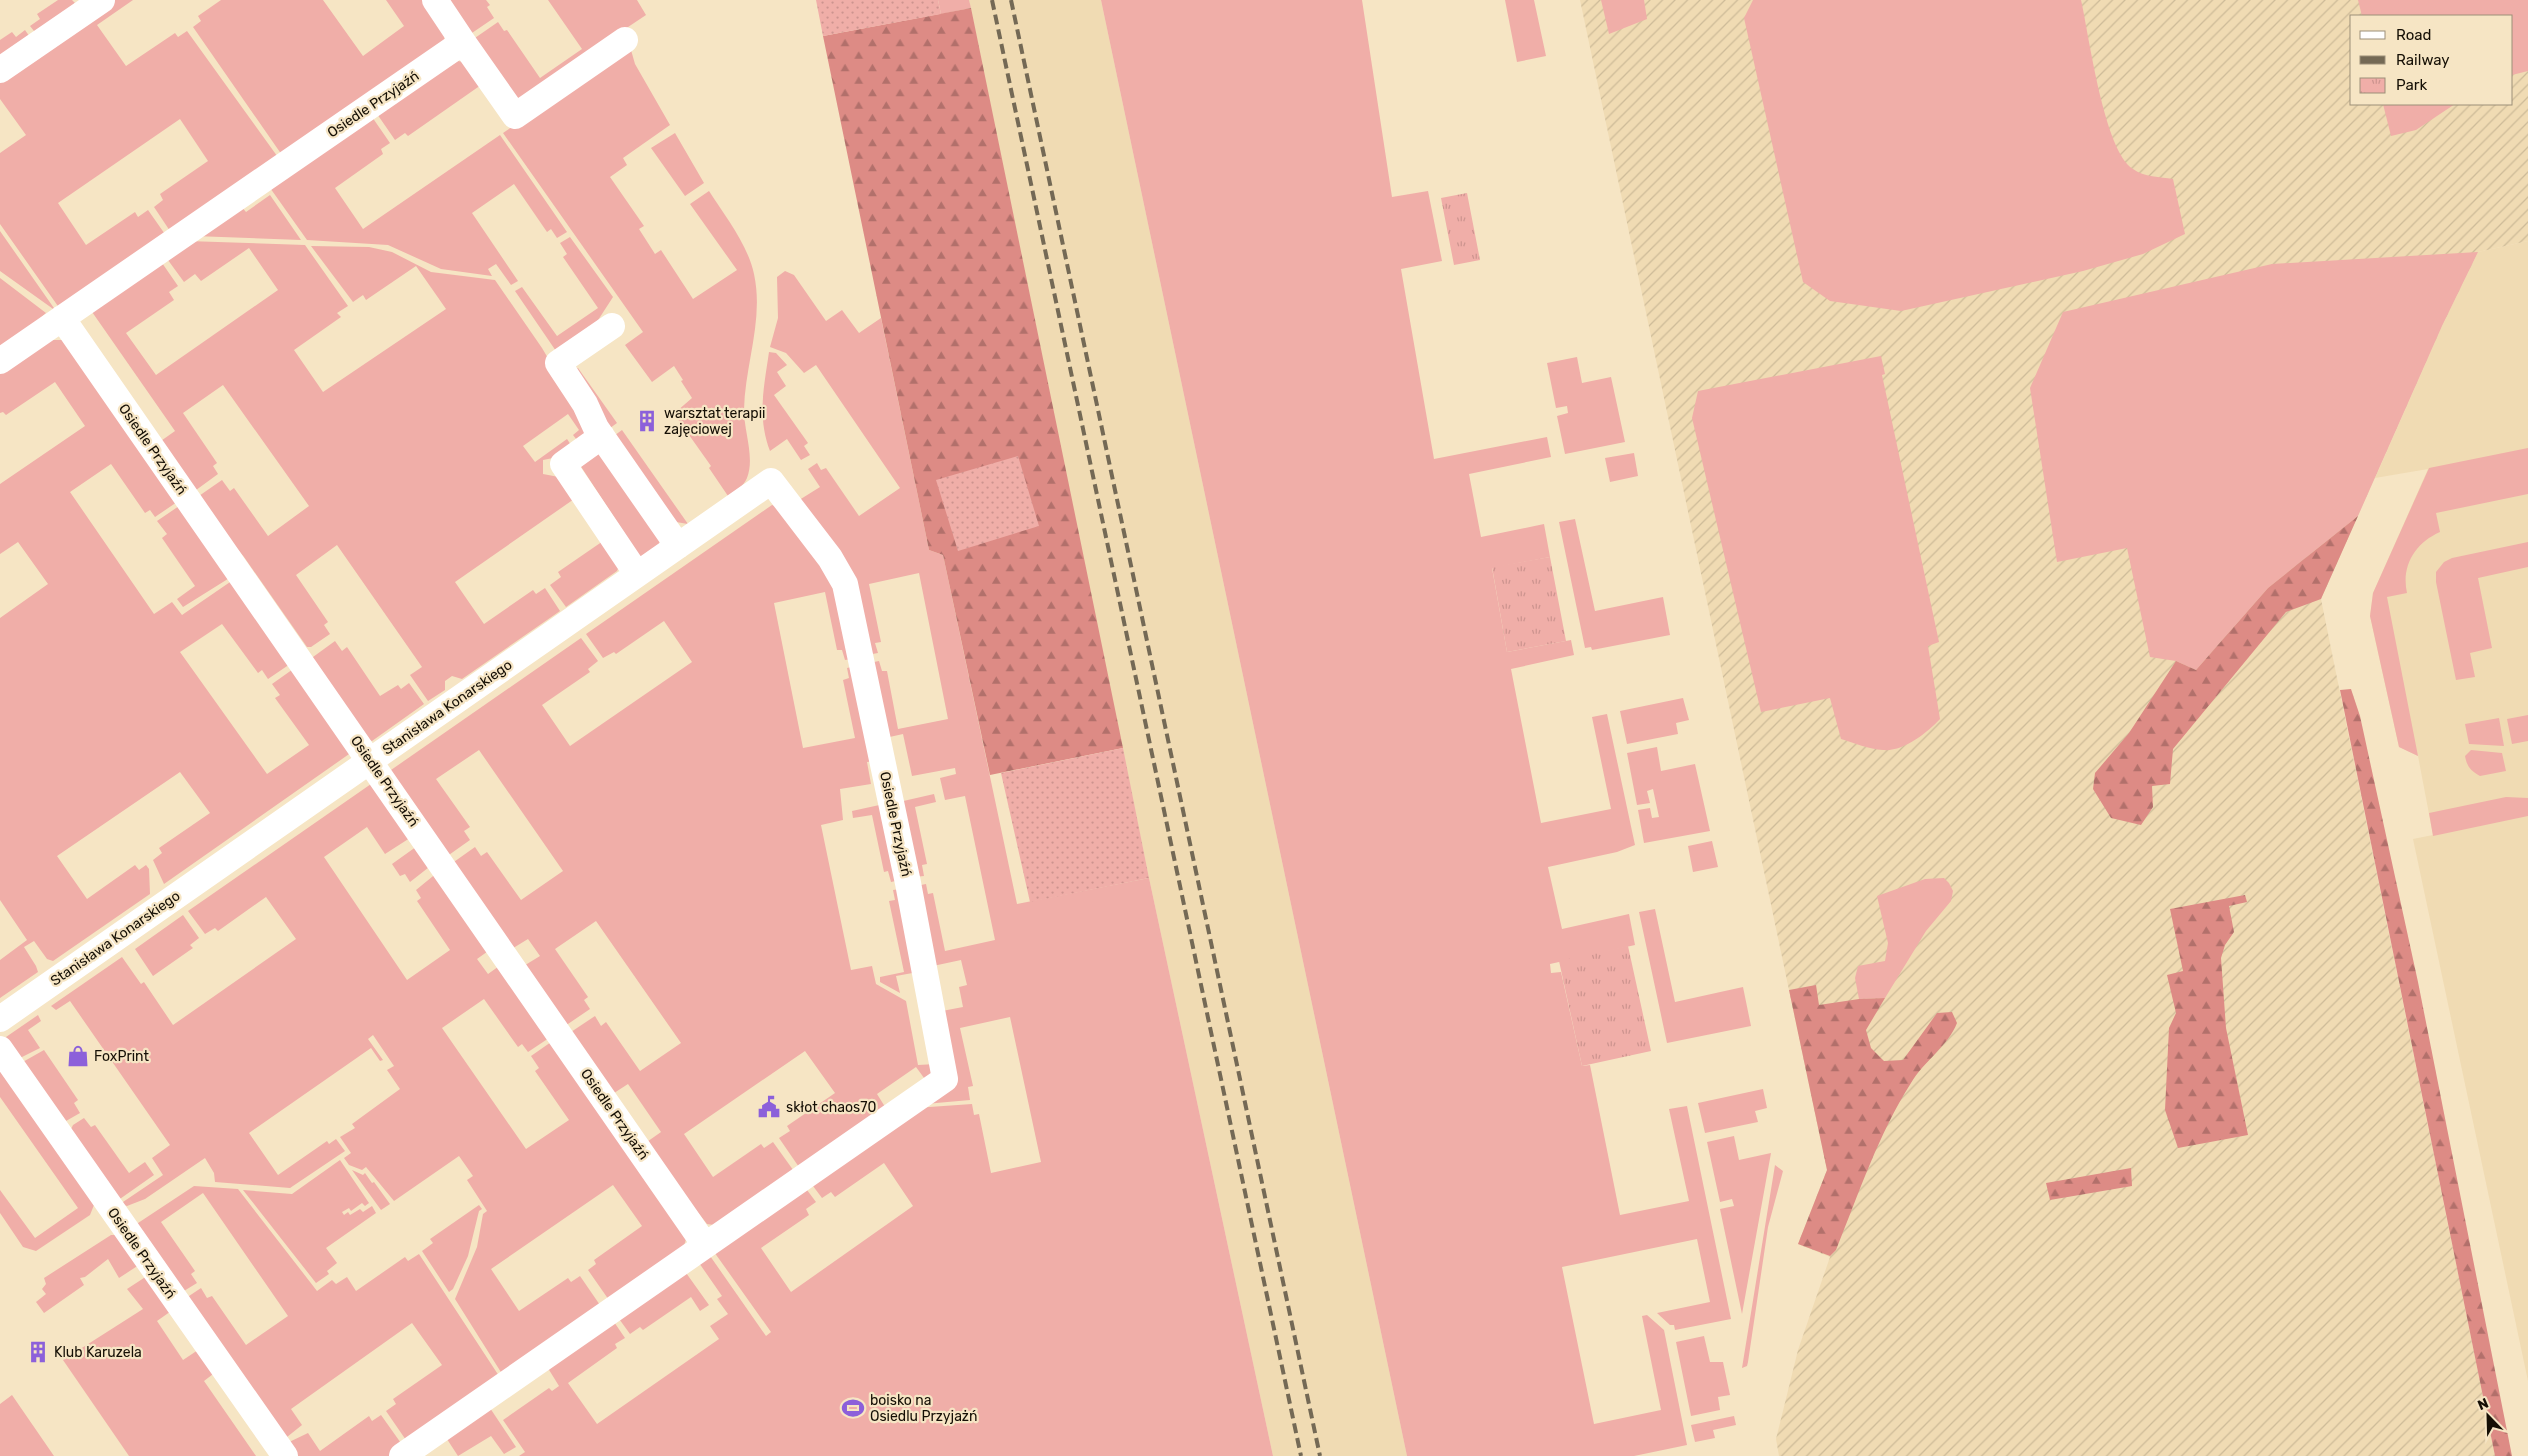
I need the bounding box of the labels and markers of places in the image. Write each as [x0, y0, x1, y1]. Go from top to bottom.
place label: warsztat terapii zajęciowej [664, 405, 765, 438]
building icon: warsztat terapii zajęciowej [634, 408, 660, 434]
shop icon: FoxPrint [65, 1043, 91, 1069]
place label: FoxPrint [94, 1048, 149, 1065]
public building icon: skłot chaos70 [756, 1094, 782, 1120]
place label: skłot chaos70 [786, 1099, 876, 1116]
building icon: Klub Karuzela [25, 1339, 51, 1365]
place label: Klub Karuzela [54, 1344, 142, 1361]
place label: boisko na Osiedlu Przyjażń [870, 1392, 977, 1425]
sports icon: boisko na Osiedlu Przyjażń [840, 1395, 866, 1421]

